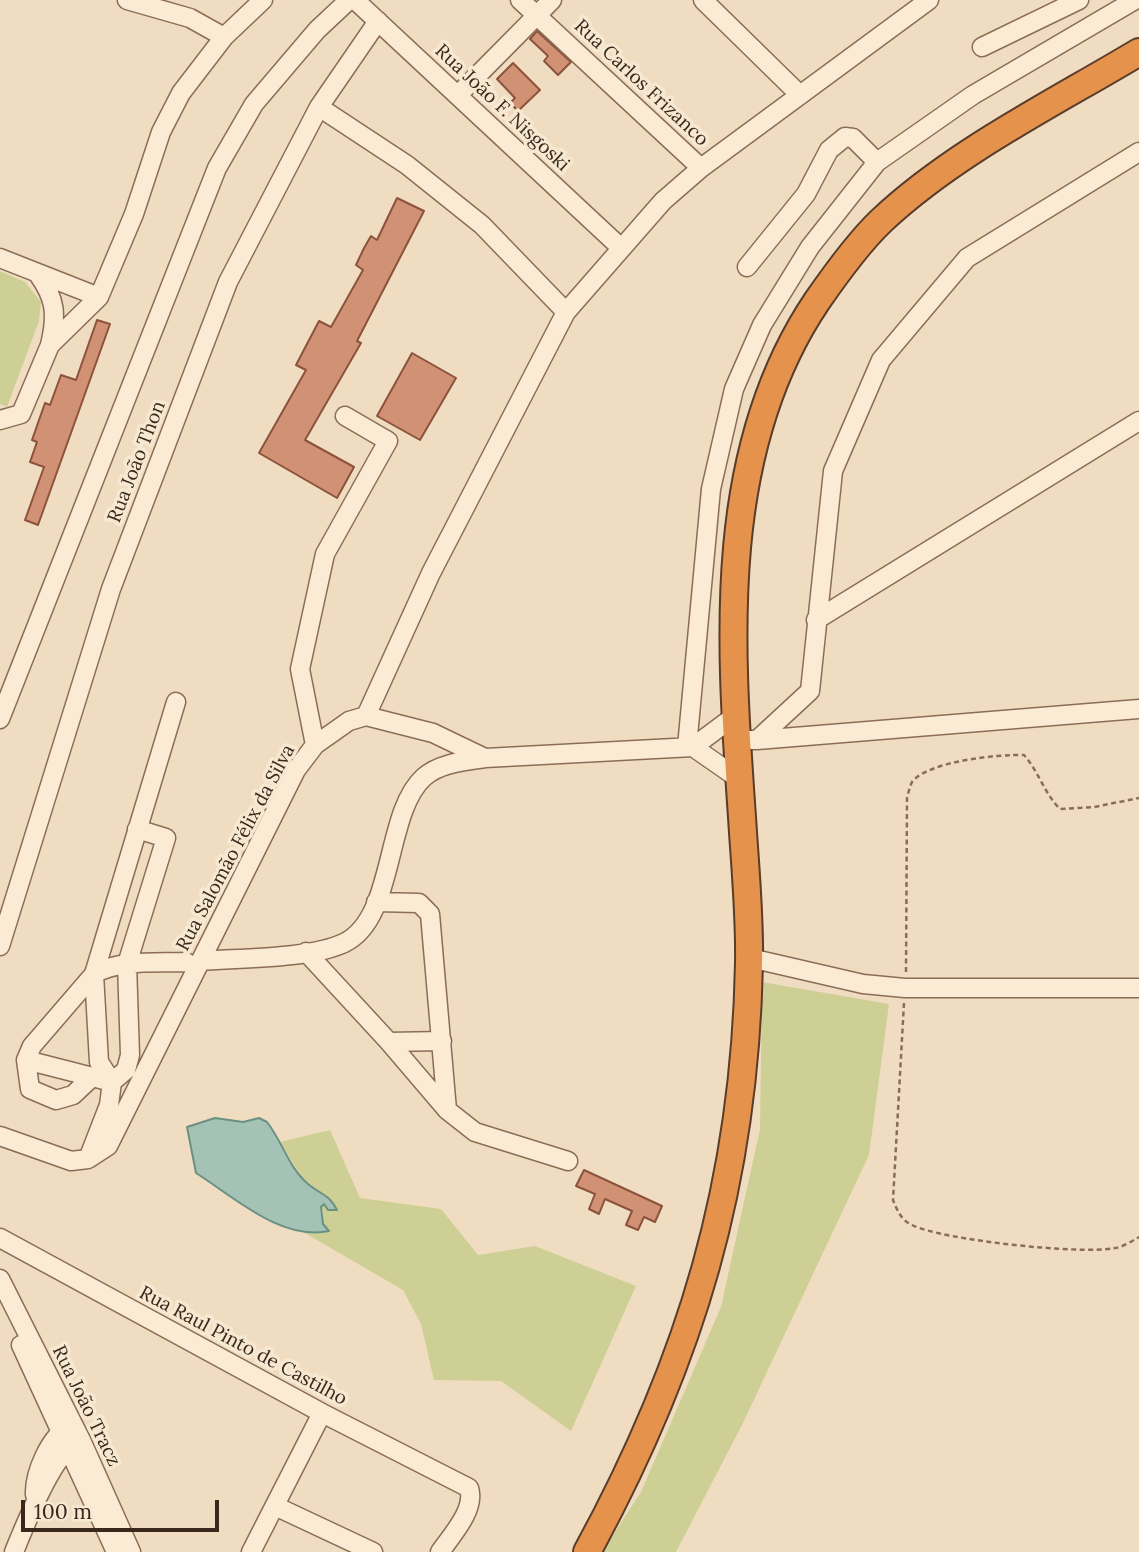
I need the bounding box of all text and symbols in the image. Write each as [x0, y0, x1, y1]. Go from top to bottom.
street label: Rua Carlos Frizanco [569, 15, 713, 151]
street label: Rua João F. Nisgoski [430, 40, 574, 176]
street label: Rua João Thon [103, 398, 171, 526]
street label: Rua Salomão Félix da Silva [172, 741, 300, 955]
street label: Rua Raul Pinto de Castilho [135, 1282, 351, 1410]
street label: Rua João Tracz [47, 1342, 125, 1470]
scale bar [24, 1486, 222, 1530]
text: 100 m [34, 1498, 92, 1525]

